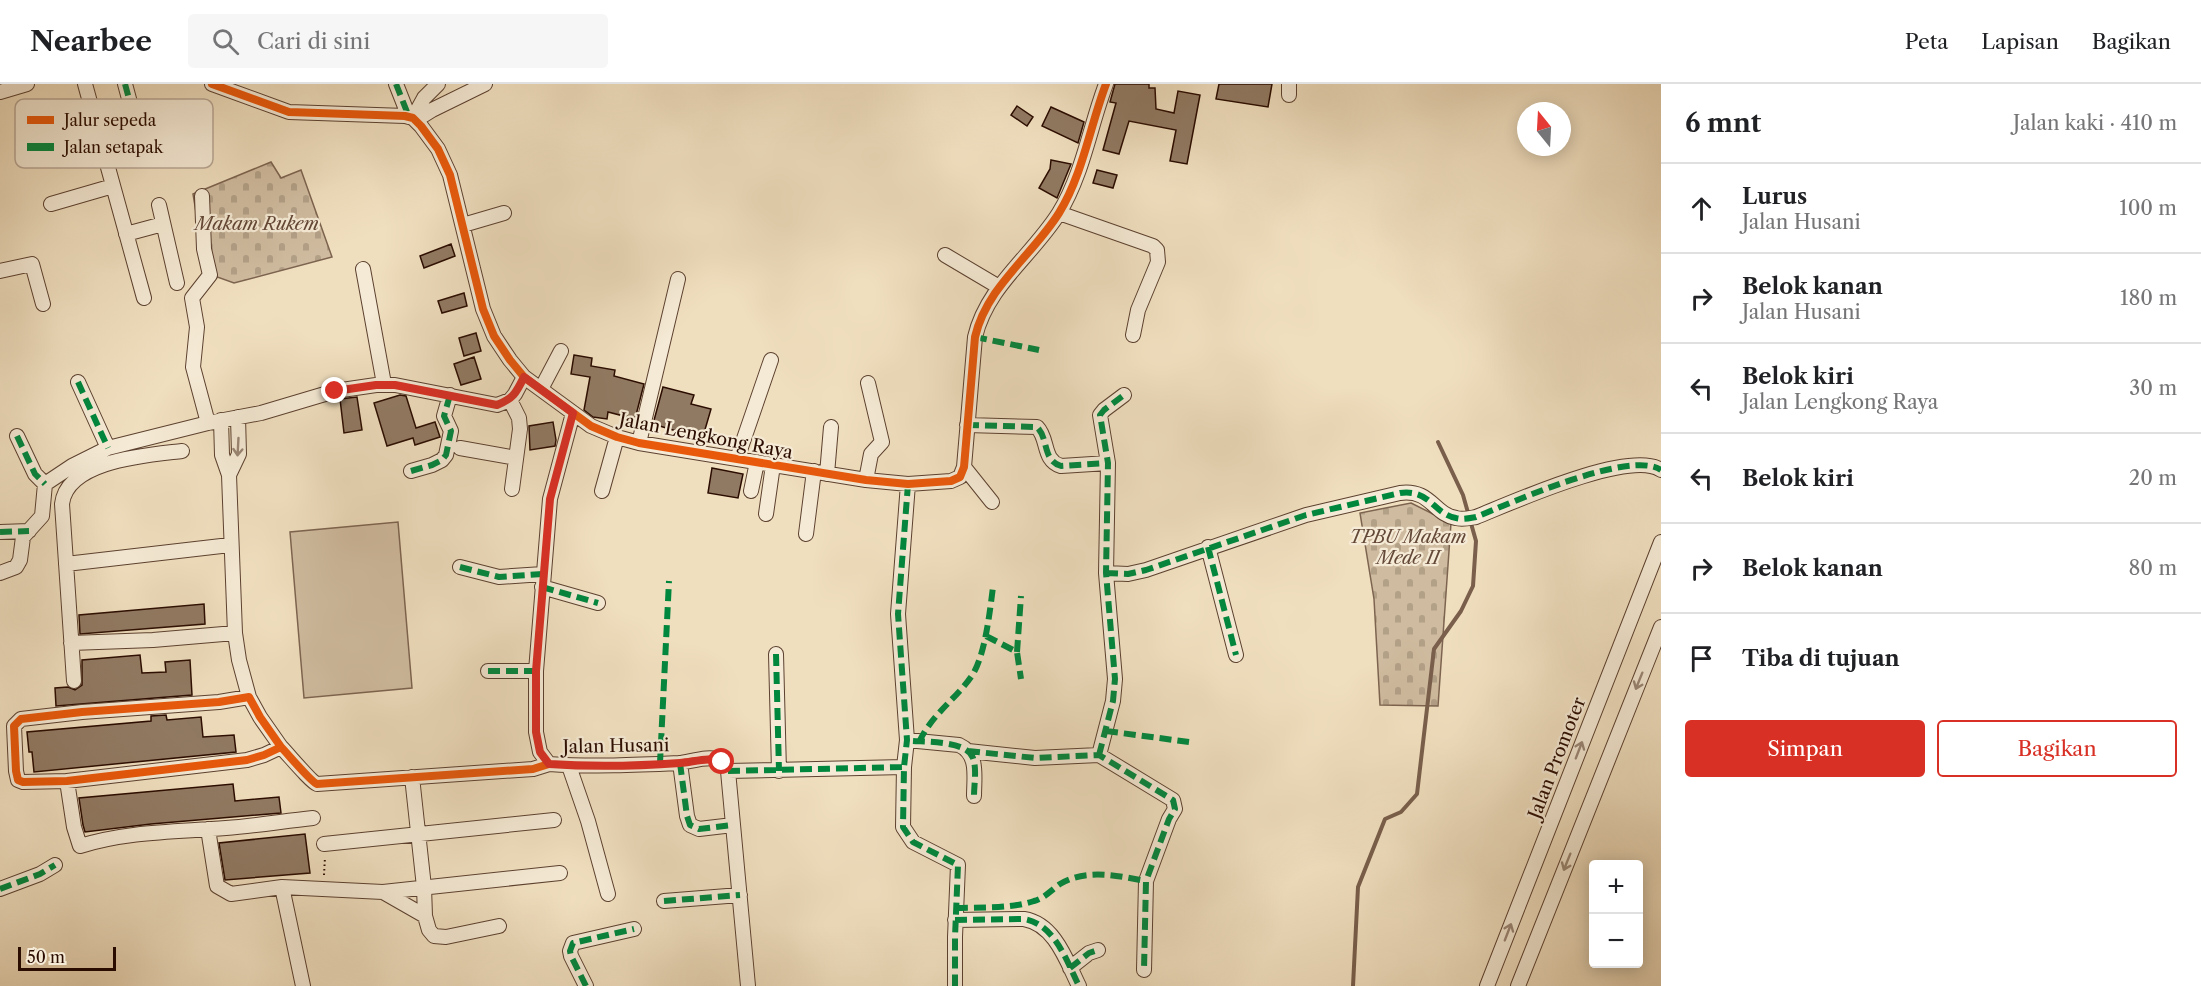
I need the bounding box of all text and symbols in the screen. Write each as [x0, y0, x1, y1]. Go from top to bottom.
search box [188, 14, 608, 68]
text: Nearbee [30, 24, 152, 58]
icon: search [209, 25, 242, 58]
text: Cari di sini [257, 28, 370, 55]
text: Peta [1905, 29, 1948, 54]
text: Lapisan [1981, 29, 2059, 54]
text: Bagikan [2092, 29, 2171, 54]
legend [15, 99, 213, 168]
north arrow [1517, 102, 1571, 156]
text: 6 mnt [1685, 107, 1761, 139]
text: Jalur sepeda [61, 110, 157, 130]
text: Jalan kaki · 410 m [2013, 111, 2177, 135]
text: Jalan setapak [61, 137, 164, 157]
text: Lurus [1742, 183, 1807, 210]
icon: ahead [1685, 192, 1718, 225]
text: 100 m [2119, 196, 2177, 220]
text: Jalan Husani [1742, 210, 1861, 234]
park label: Makam Rukem [193, 213, 319, 235]
text: Belok kanan [1742, 273, 1883, 300]
icon: right [1685, 282, 1718, 315]
text: 180 m [2120, 286, 2177, 310]
text: Jalan Husani [1742, 300, 1861, 324]
text: Belok kiri [1742, 363, 1854, 390]
icon: left [1685, 372, 1718, 405]
text: 30 m [2129, 376, 2177, 400]
route end [321, 377, 347, 403]
text: Jalan Lengkong Raya [1742, 390, 1938, 414]
street label: Jalan Lengkong Raya [614, 408, 795, 464]
one-way arrow [232, 437, 243, 456]
icon: left [1685, 462, 1718, 495]
text: Belok kiri [1742, 465, 1854, 492]
text: 20 m [2129, 466, 2177, 490]
park label: TPBU Makam Mede II [1349, 526, 1467, 569]
icon: right [1685, 552, 1718, 585]
text: Belok kanan [1742, 555, 1883, 582]
text: 80 m [2129, 556, 2177, 580]
icon: arrive [1685, 642, 1718, 675]
text: Tiba di tujuan [1742, 645, 1900, 672]
one-way arrow [1633, 671, 1644, 690]
street label: Jalan Promoter [1523, 694, 1590, 825]
button: Simpan [1685, 720, 1925, 777]
button: Bagikan [1937, 720, 2177, 777]
street label: Jalan Husani [559, 734, 670, 758]
one-way arrow [1575, 741, 1586, 760]
route start [708, 748, 734, 774]
one-way arrow [1561, 852, 1572, 871]
map controls [1589, 860, 1643, 968]
button: + [1589, 860, 1643, 914]
button: − [1589, 914, 1643, 968]
one-way arrow [1503, 923, 1514, 941]
scale bar [18, 944, 116, 972]
text: 50 m [27, 947, 65, 967]

